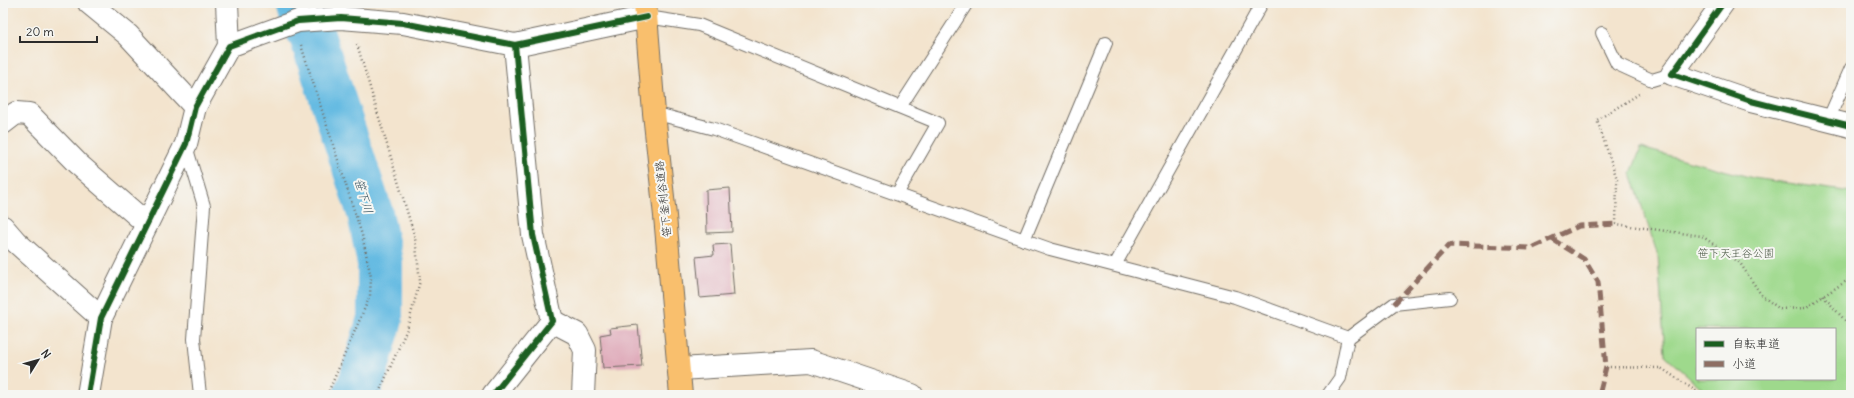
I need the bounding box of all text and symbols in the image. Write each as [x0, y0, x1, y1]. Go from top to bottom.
scale bar [20, 18, 97, 44]
text: 20 m [26, 24, 54, 39]
street label: 笹下釜利谷道路 [652, 160, 674, 238]
water label: 笹下川 [352, 177, 376, 215]
park label: 笹下天王谷公園 [1698, 246, 1775, 260]
legend [1696, 328, 1836, 380]
text: 自転車道 [1732, 336, 1780, 351]
north arrow [18, 340, 58, 380]
text: N [38, 347, 54, 361]
text: 小道 [1732, 356, 1756, 371]

